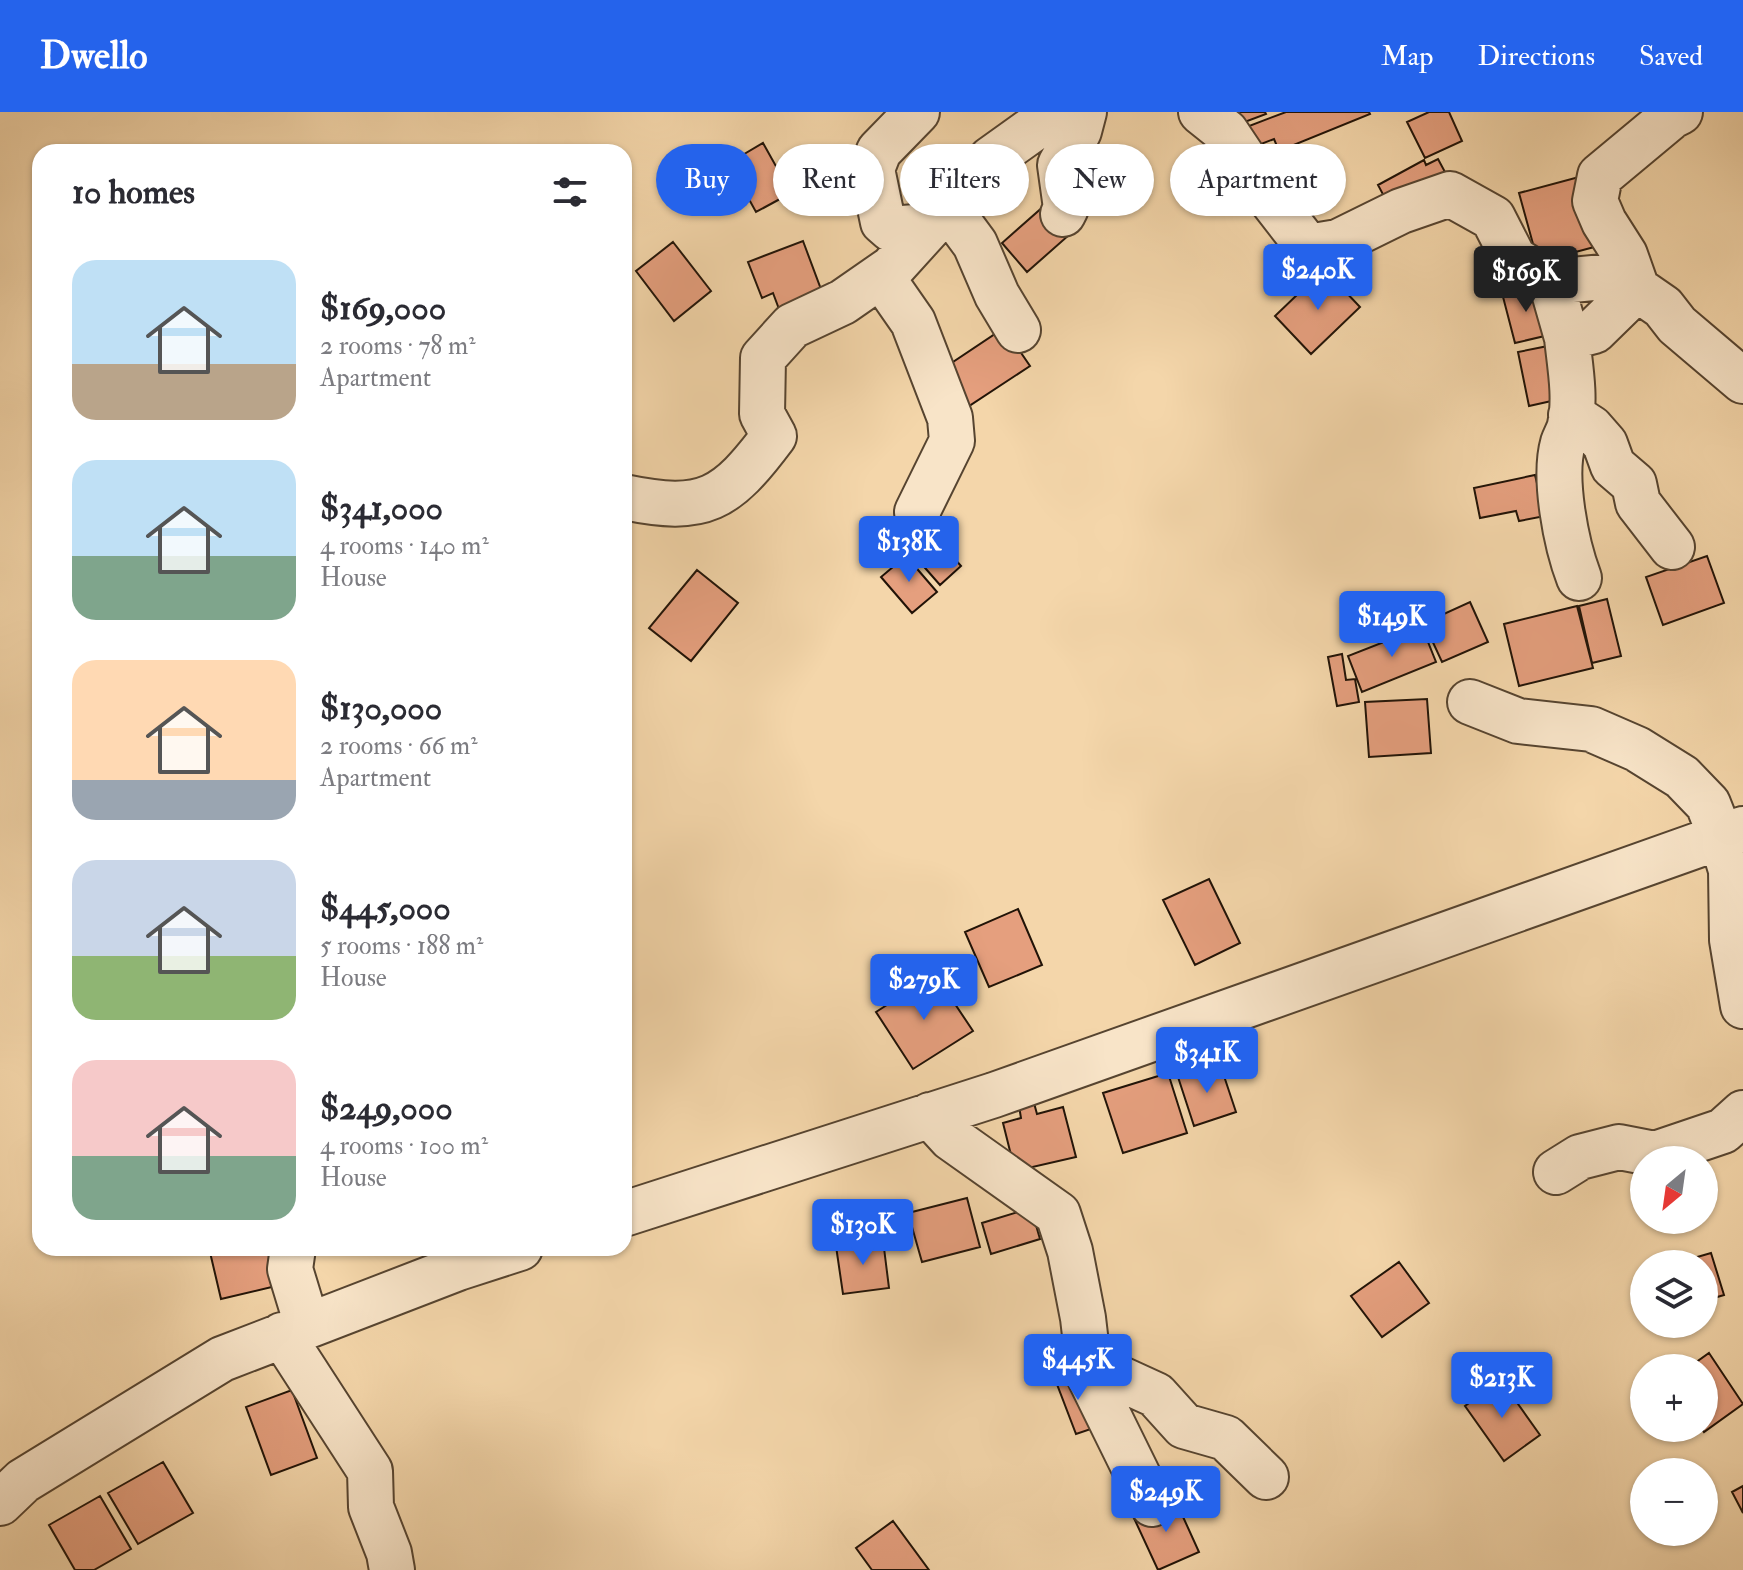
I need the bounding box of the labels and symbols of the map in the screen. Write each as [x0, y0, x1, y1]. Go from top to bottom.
pin: $240K [1262, 244, 1374, 312]
pin: $169K [1470, 246, 1582, 314]
pin: $138K [853, 516, 965, 584]
pin: $149K [1336, 591, 1448, 659]
pin: $279K [868, 954, 980, 1022]
pin: $341K [1151, 1027, 1263, 1095]
north arrow [1630, 1146, 1718, 1234]
pin: $130K [807, 1199, 919, 1267]
pin: $445K [1022, 1334, 1134, 1402]
pin: $213K [1446, 1352, 1558, 1420]
pin: $249K [1110, 1466, 1222, 1534]

